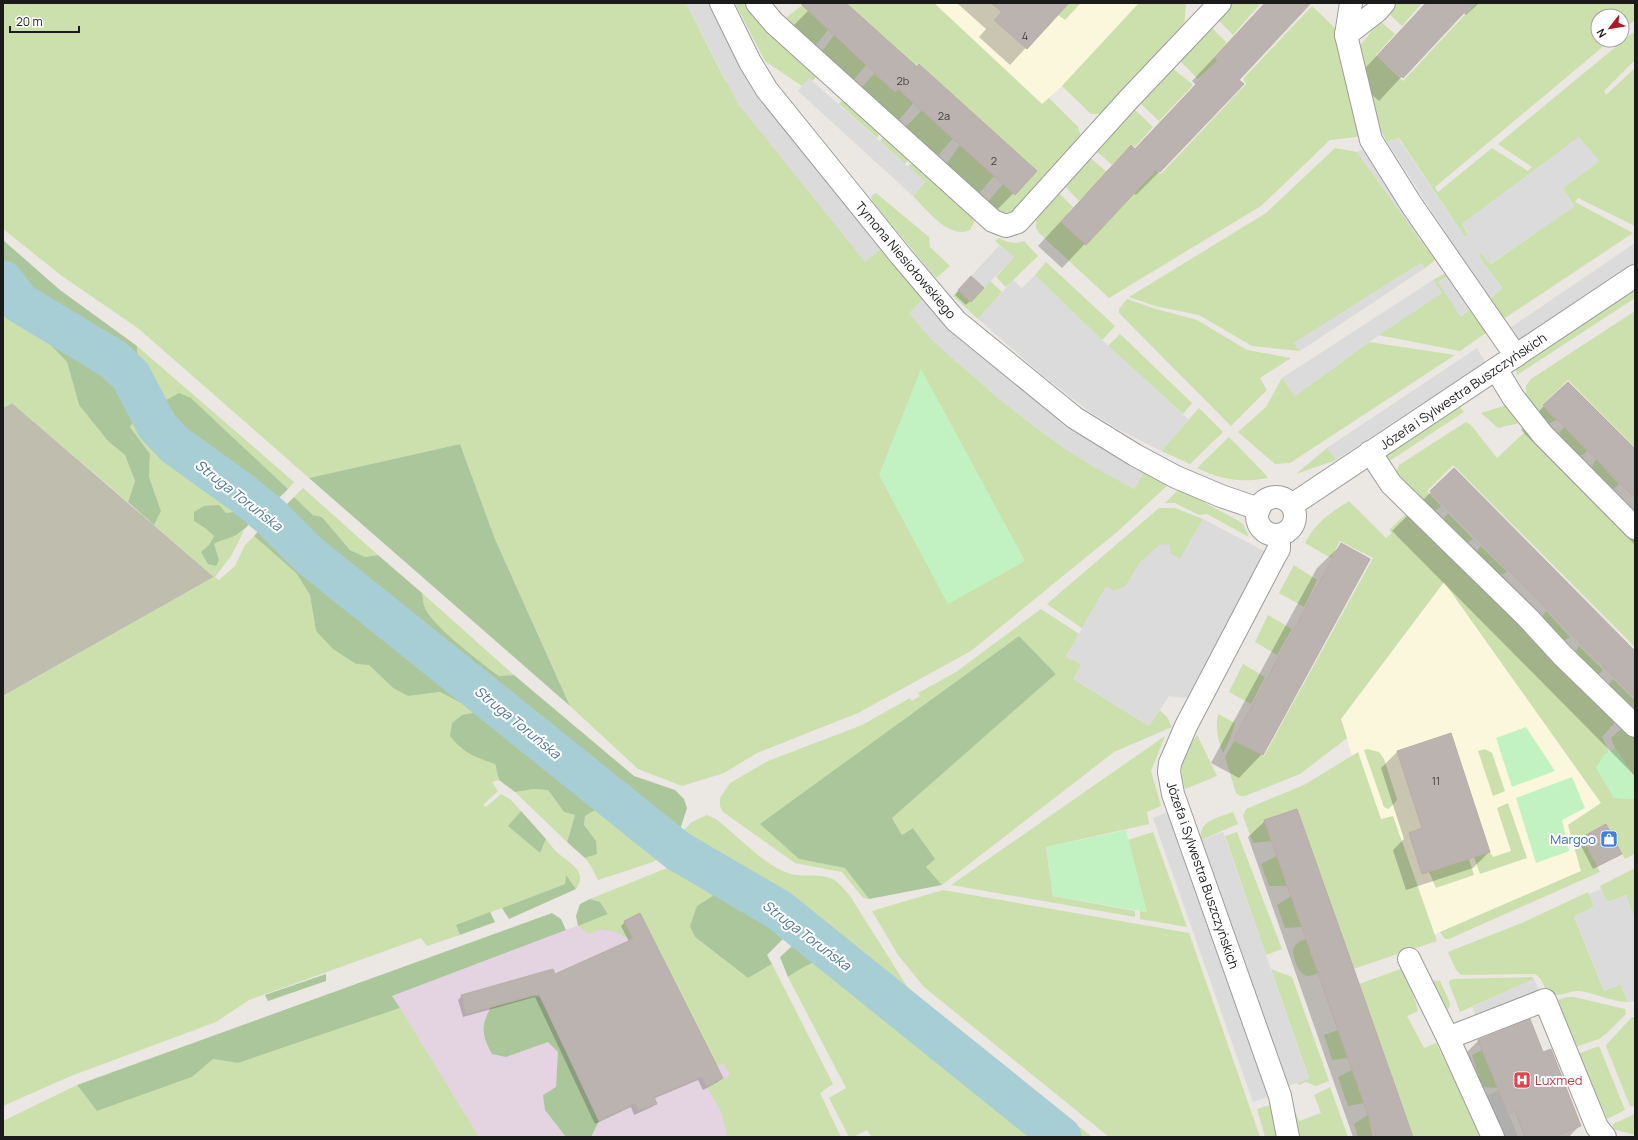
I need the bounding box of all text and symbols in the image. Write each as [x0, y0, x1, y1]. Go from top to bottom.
scale bar [10, 8, 79, 34]
north arrow [1590, 8, 1630, 48]
text: 20 m [16, 13, 43, 30]
text: N [1592, 26, 1609, 41]
house number: 4 [1022, 28, 1028, 43]
house number: 2b [897, 73, 910, 88]
house number: 2a [938, 108, 950, 123]
house number: 2 [991, 153, 997, 168]
street label: Tymona Niesiołowskiego [852, 197, 961, 323]
street label: Józefa i Sylwestra Buszczyńskich [1376, 328, 1550, 454]
water label: Struga Toruńska [191, 455, 287, 536]
water label: Struga Toruńska [471, 681, 566, 763]
house number: 11 [1432, 773, 1440, 788]
street label: Józefa i Sylwestra Buszczyńskich [1162, 779, 1244, 971]
shop icon: Margoo [1599, 829, 1619, 849]
place label: Margoo [1550, 830, 1596, 848]
water label: Struga Toruńska [759, 896, 856, 975]
hospital icon: Luxmed [1512, 1070, 1532, 1090]
place label: Luxmed [1535, 1071, 1583, 1089]

